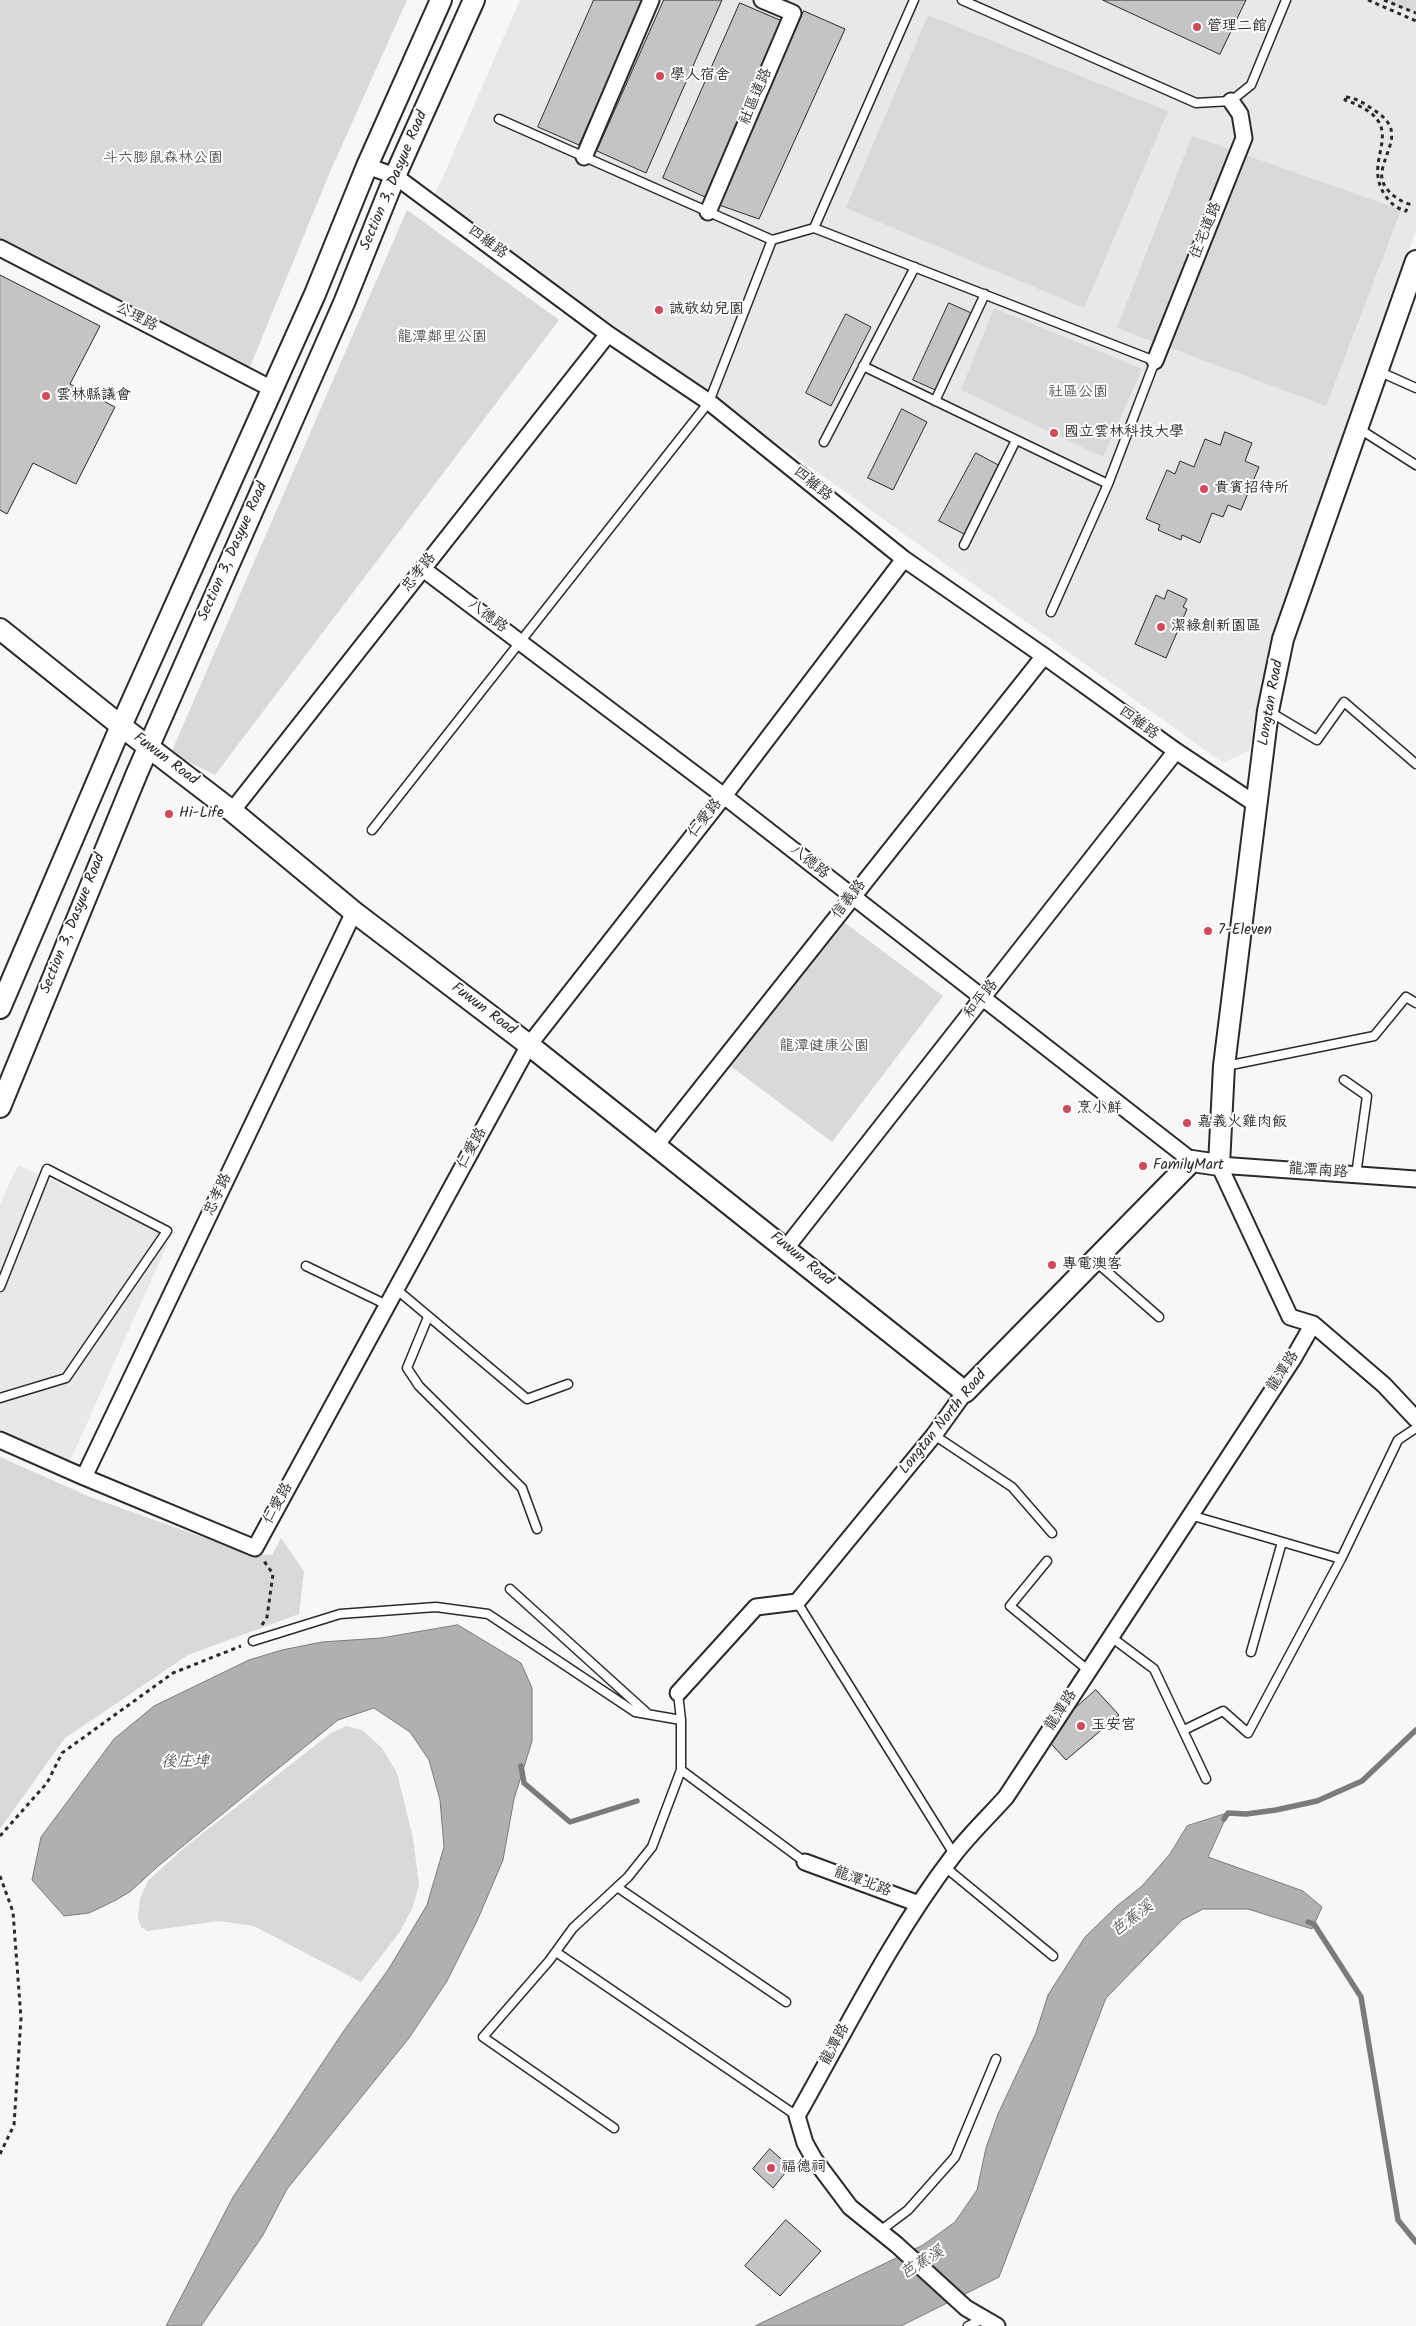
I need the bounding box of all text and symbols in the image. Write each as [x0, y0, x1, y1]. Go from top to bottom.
place label: 管理二館 [1207, 18, 1267, 36]
marker: 管理二館 [1191, 21, 1203, 33]
street label: 社區道路 [737, 66, 777, 128]
place label: 學人宿舍 [670, 67, 730, 85]
marker: 學人宿舍 [654, 70, 666, 82]
street label: Section 3, Dasyue Road [357, 109, 433, 253]
park label: 斗六膨鼠森林公園 [103, 150, 223, 168]
street label: 住宅道路 [1187, 200, 1227, 262]
street label: 四維路 [464, 222, 510, 264]
street label: 公理路 [112, 300, 160, 336]
place label: 誠敬幼兒園 [669, 301, 744, 319]
marker: 誠敬幼兒園 [653, 304, 665, 316]
park label: 龍潭鄰里公園 [397, 329, 487, 347]
park label: 社區公園 [1048, 384, 1108, 402]
place label: 雲林縣議會 [56, 387, 131, 405]
marker: 雲林縣議會 [40, 390, 52, 402]
place label: 國立雲林科技大學 [1064, 424, 1184, 442]
marker: 國立雲林科技大學 [1048, 427, 1060, 439]
street label: 四維路 [789, 464, 835, 506]
street label: Section 3, Dasyue Road [195, 480, 273, 624]
place label: 貴賓招待所 [1214, 480, 1289, 498]
marker: 貴賓招待所 [1198, 483, 1210, 495]
street label: 忠孝路 [399, 550, 441, 596]
street label: 八德路 [464, 596, 510, 638]
place label: 潔綠創新園區 [1171, 618, 1261, 636]
marker: 潔綠創新園區 [1155, 621, 1167, 633]
street label: Longtan Road [1256, 659, 1288, 747]
street label: 四維路 [1115, 703, 1161, 745]
street label: Fuwun Road [129, 730, 201, 790]
street label: 仁愛路 [685, 796, 727, 842]
place label: Hi-Life [179, 805, 224, 823]
marker: Hi-Life [163, 808, 175, 820]
street label: 八德路 [786, 842, 832, 884]
street label: Section 3, Dasyue Road [38, 851, 110, 997]
street label: 信義路 [829, 877, 871, 923]
place label: 7-Eleven [1218, 922, 1272, 940]
marker: 7-Eleven [1202, 925, 1214, 937]
street label: 和平路 [961, 977, 1003, 1023]
street label: Fuwun Road [447, 980, 519, 1040]
park label: 龍潭健康公園 [779, 1038, 869, 1056]
place label: 烹小鮮 [1077, 1100, 1122, 1118]
marker: 烹小鮮 [1061, 1103, 1073, 1115]
place label: 嘉義火雞肉飯 [1197, 1114, 1287, 1132]
marker: 嘉義火雞肉飯 [1181, 1117, 1193, 1129]
street label: 仁愛路 [454, 1125, 492, 1173]
place label: FamilyMart [1153, 1157, 1224, 1175]
marker: FamilyMart [1137, 1160, 1149, 1172]
street label: 龍潭南路 [1287, 1161, 1349, 1183]
street label: 忠孝路 [201, 1171, 237, 1219]
street label: Fuwun Road [766, 1229, 836, 1291]
place label: 專電澳客 [1062, 1256, 1122, 1274]
marker: 專電澳客 [1046, 1259, 1058, 1271]
street label: 龍潭路 [1264, 1348, 1304, 1396]
street label: Longtan North Road [896, 1367, 992, 1479]
street label: 仁愛路 [260, 1480, 298, 1528]
street label: 龍潭路 [1042, 1687, 1082, 1735]
place label: 玉安宮 [1091, 1717, 1136, 1735]
marker: 玉安宮 [1075, 1720, 1087, 1732]
water label: 後庄埤 [161, 1753, 209, 1773]
street label: 龍潭北路 [831, 1864, 893, 1902]
water label: 芭蕉溪 [1108, 1898, 1158, 1942]
street label: 龍潭路 [817, 2021, 855, 2069]
place label: 福德祠 [781, 2159, 826, 2177]
marker: 福德祠 [765, 2162, 777, 2174]
water label: 芭蕉溪 [898, 2243, 948, 2285]

